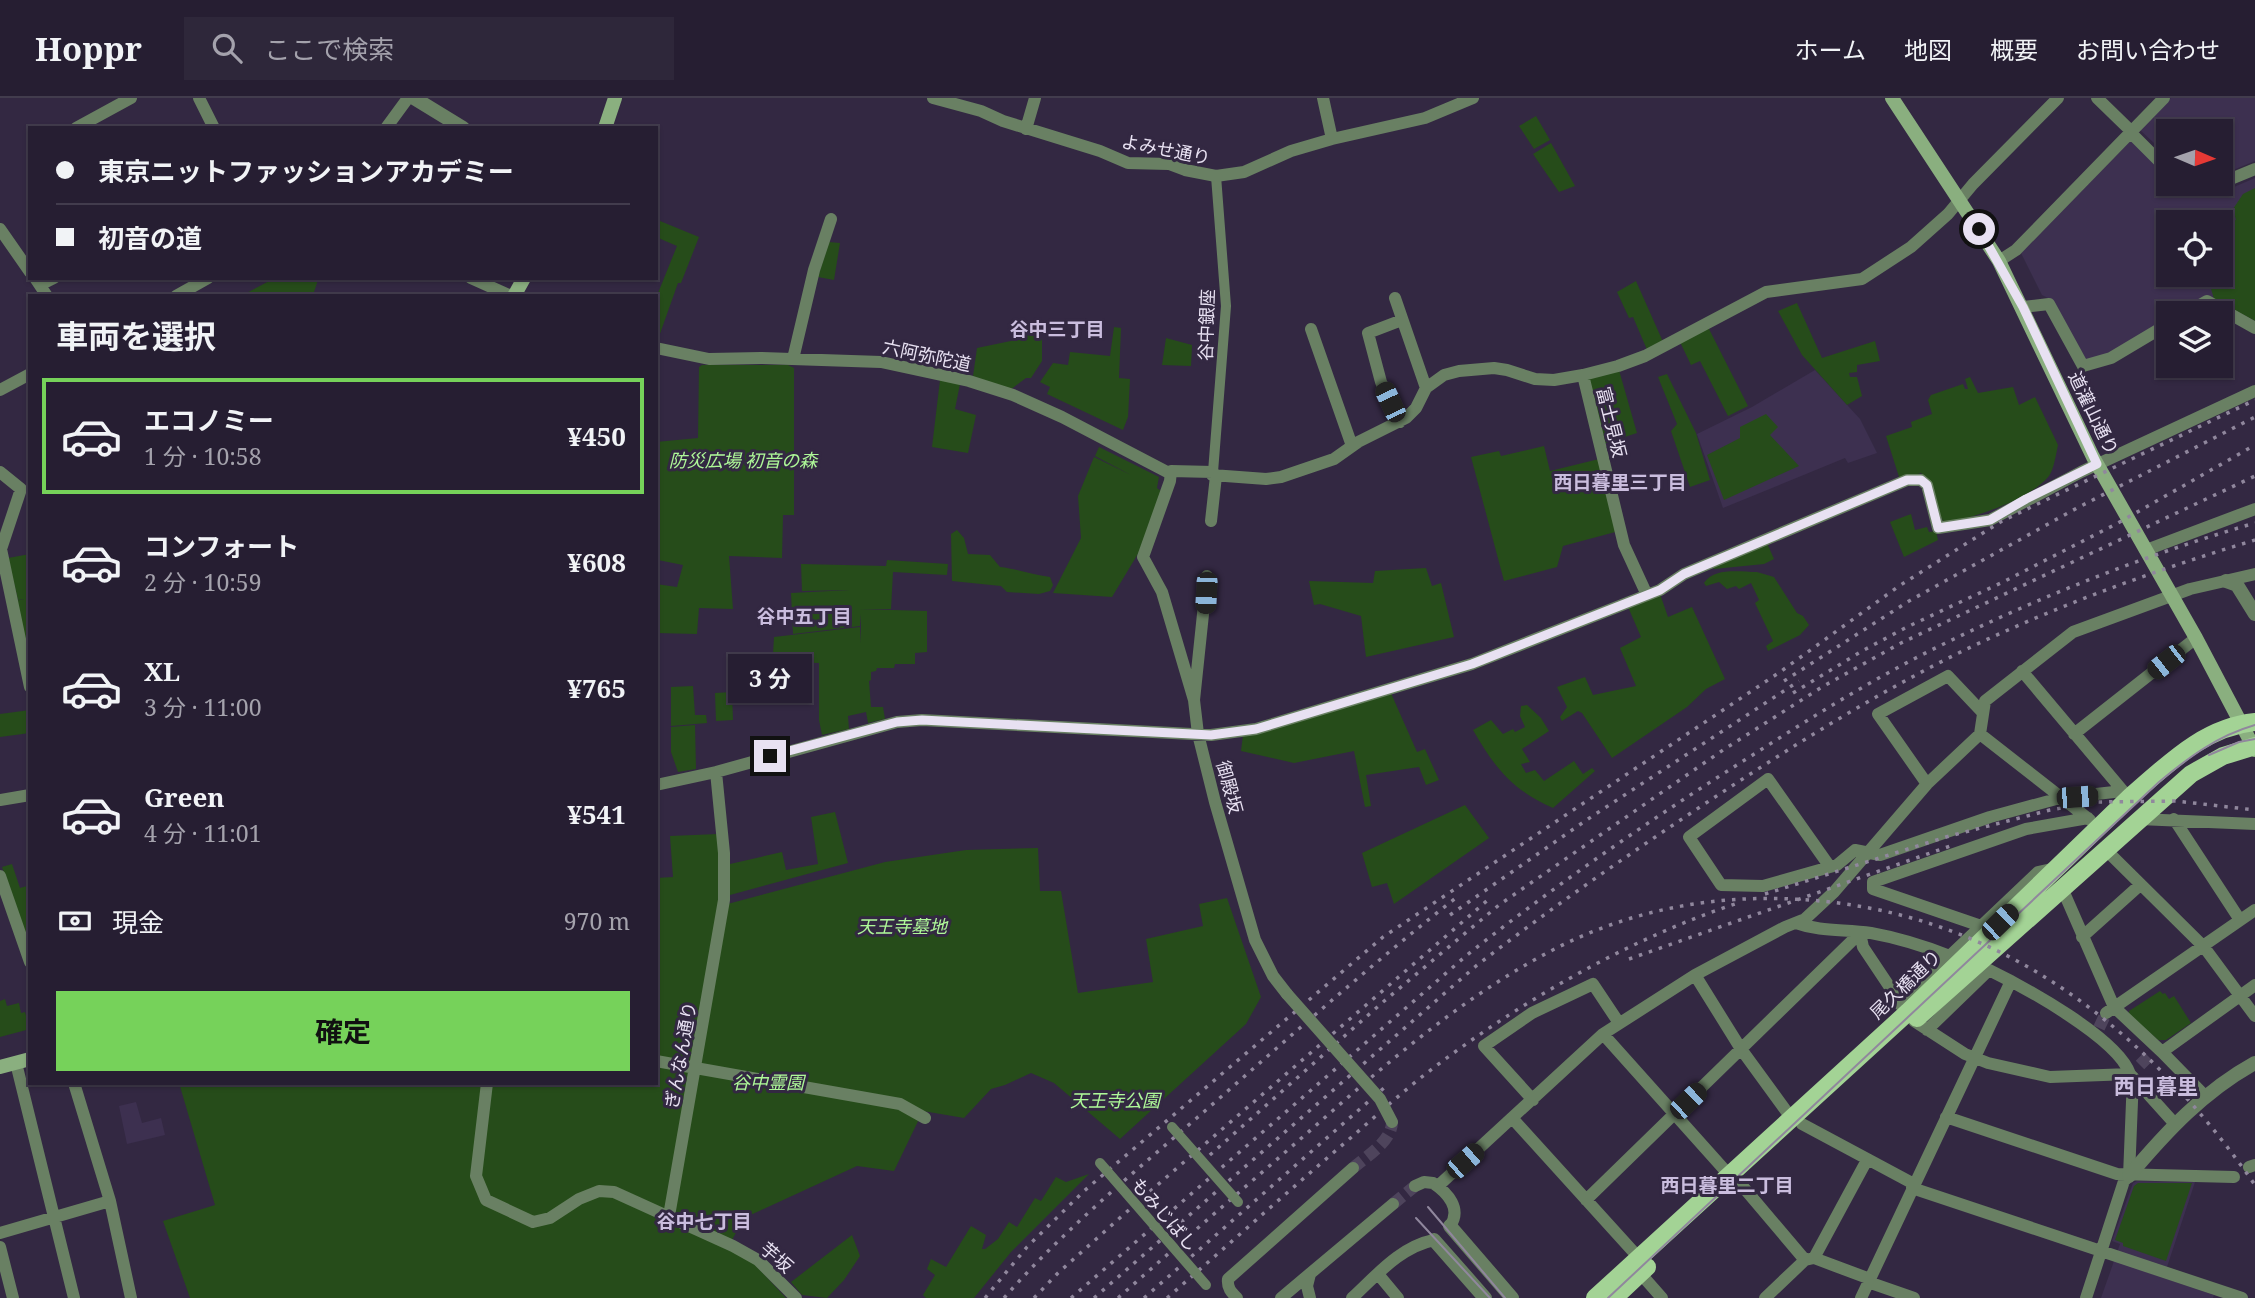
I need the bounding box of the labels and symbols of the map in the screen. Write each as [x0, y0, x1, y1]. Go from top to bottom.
north arrow [2156, 119, 2233, 196]
street label: よみせ通り [1120, 129, 1212, 169]
route start [1963, 213, 1995, 245]
street label: 谷中銀座 [1193, 289, 1219, 361]
district label: 谷中三丁目 [1009, 316, 1105, 342]
street label: 六阿弥陀道 [880, 334, 974, 376]
street label: 道灌山通り [2063, 367, 2125, 459]
car [1372, 379, 1409, 425]
street label: 富士見坂 [1592, 384, 1632, 460]
park label: 防災広場 初音の森 [669, 448, 819, 472]
district label: 西日暮里三丁目 [1553, 469, 1687, 495]
car [1195, 571, 1218, 615]
district label: 谷中五丁目 [756, 603, 852, 629]
car [2143, 641, 2190, 683]
callout: 3 分 [728, 654, 812, 704]
route end [754, 740, 786, 772]
street label: 御殿坂 [1211, 758, 1249, 816]
car [2056, 785, 2099, 809]
car [1978, 900, 2023, 944]
park label: 天王寺墓地 [857, 914, 949, 938]
street label: 尾久橋通り [1864, 944, 1946, 1024]
street label: ぎんなん通り [659, 1000, 701, 1110]
park label: 谷中霊園 [732, 1070, 807, 1094]
district label: 西日暮里 [2114, 1072, 2198, 1100]
car [1666, 1079, 1711, 1123]
park label: 天王寺公園 [1070, 1088, 1163, 1112]
car [1443, 1139, 1488, 1183]
street label: もみじばし [1126, 1172, 1204, 1256]
district label: 西日暮里二丁目 [1660, 1172, 1794, 1198]
district label: 谷中七丁目 [656, 1208, 752, 1234]
street label: 芋坂 [756, 1236, 798, 1278]

